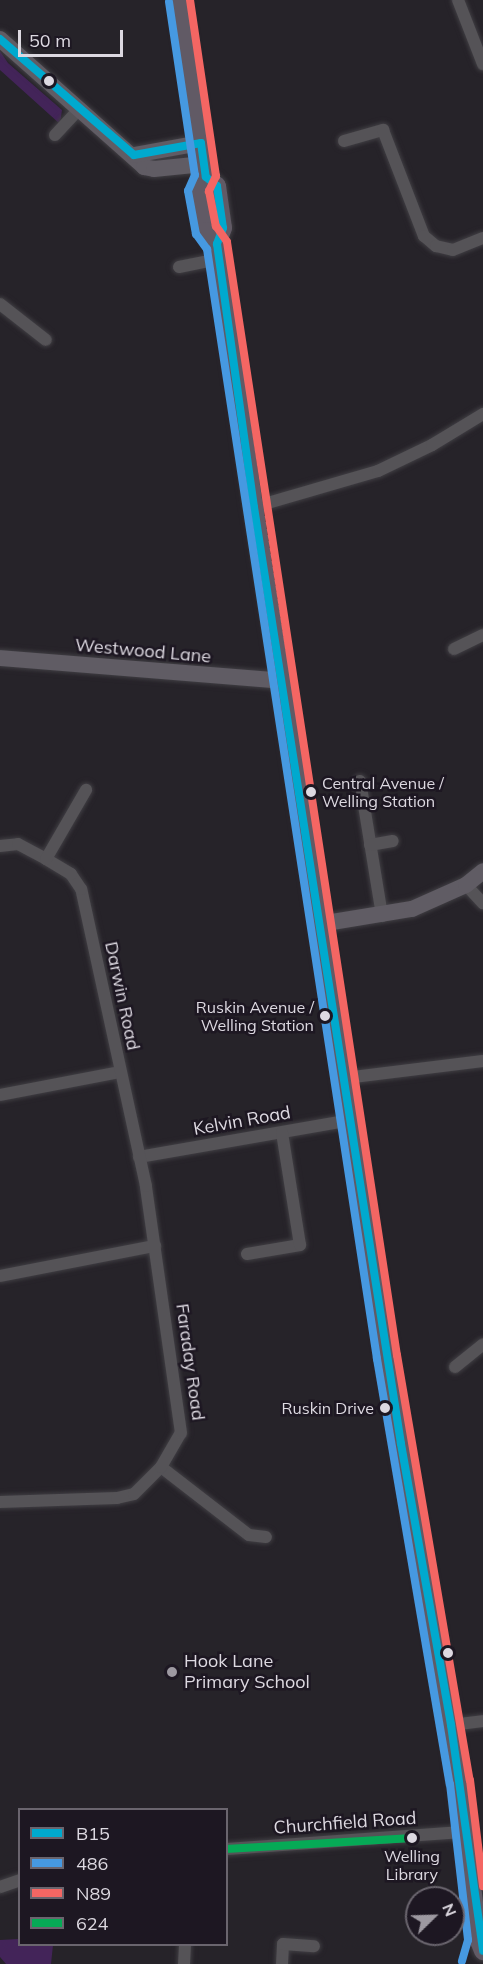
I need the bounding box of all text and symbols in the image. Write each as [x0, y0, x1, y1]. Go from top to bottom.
scale bar [21, 18, 126, 56]
text: 50 m [29, 29, 71, 52]
unlabelled marker [43, 75, 55, 87]
street label: Westwood Lane [74, 634, 212, 668]
place label: Central Avenue / Welling Station [322, 773, 444, 811]
marker: Central Avenue / Welling Station [305, 786, 317, 798]
street label: Darwin Road [100, 940, 144, 1052]
place label: Ruskin Avenue / Welling Station [196, 997, 314, 1035]
marker: Ruskin Avenue / Welling Station [319, 1010, 331, 1022]
street label: Kelvin Road [192, 1102, 292, 1140]
street label: Faraday Road [171, 1302, 209, 1422]
place label: Ruskin Drive [282, 1398, 374, 1418]
marker: Ruskin Drive [379, 1402, 391, 1414]
unlabelled marker [442, 1647, 454, 1659]
place label: Hook Lane Primary School [184, 1651, 310, 1694]
marker: Hook Lane Primary School [165, 1665, 179, 1679]
street label: Churchfield Road [273, 1807, 417, 1839]
legend [18, 1808, 228, 1946]
text: B15 [76, 1822, 110, 1845]
marker: Welling Library [406, 1832, 418, 1844]
place label: Welling Library [384, 1846, 440, 1884]
text: 486 [76, 1852, 108, 1875]
text: N89 [76, 1882, 111, 1905]
north arrow [405, 1886, 465, 1946]
text: N [438, 1900, 461, 1919]
text: 624 [76, 1912, 108, 1935]

